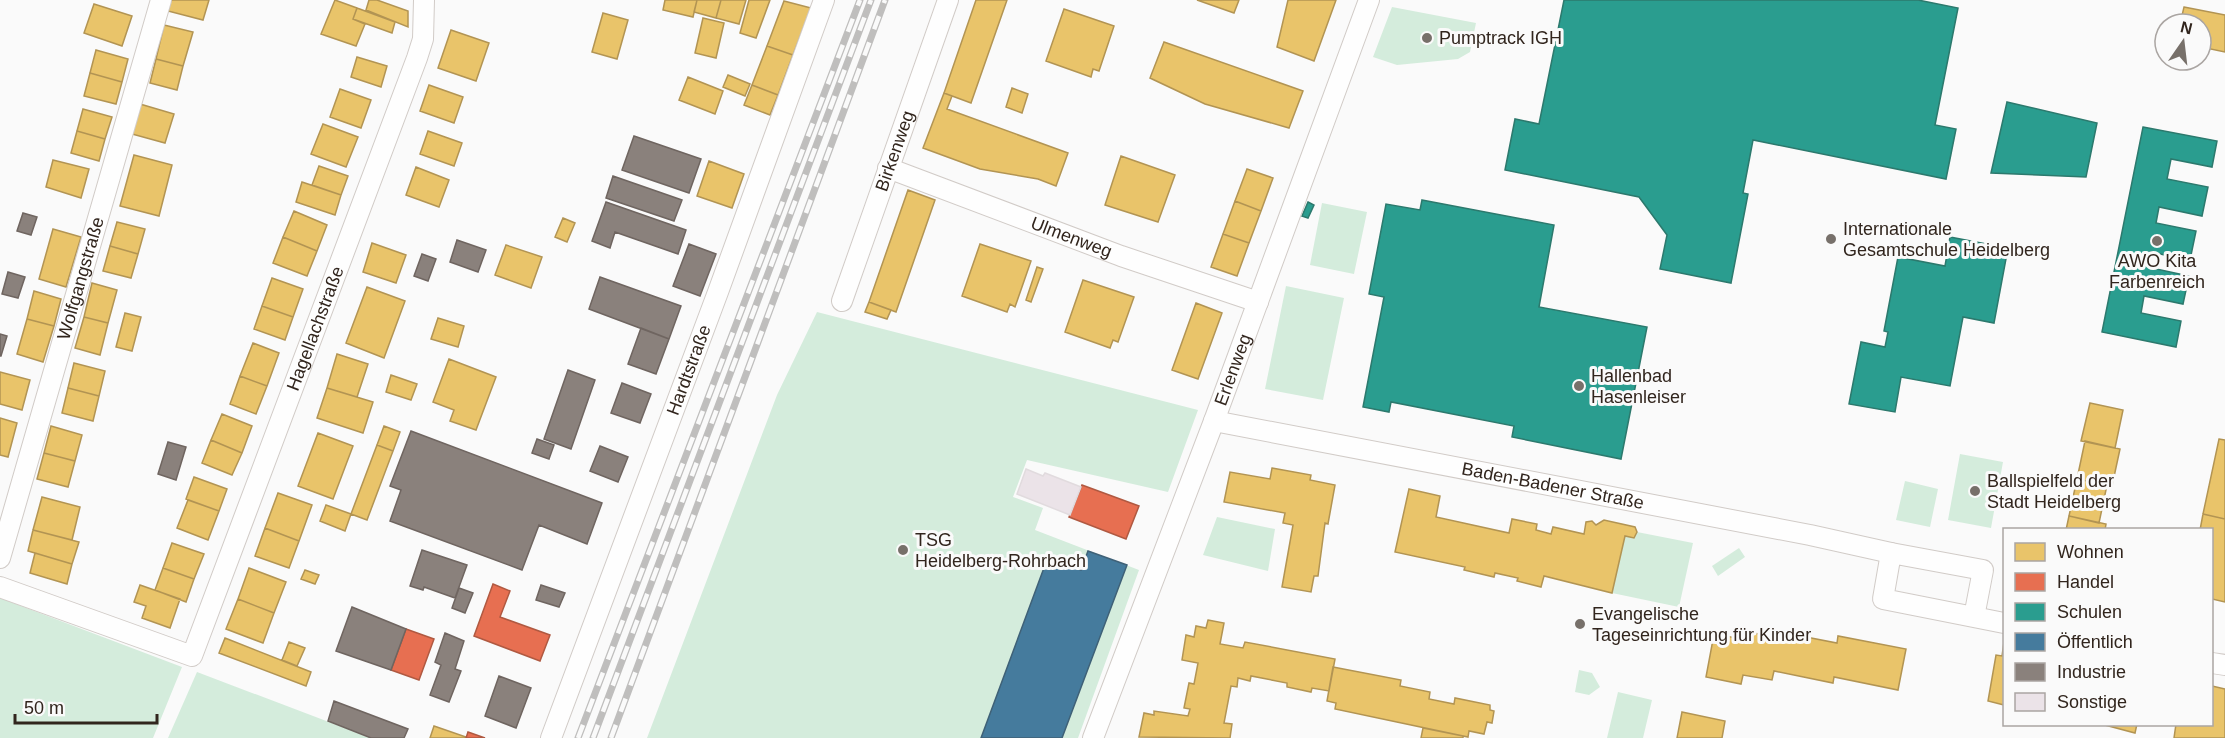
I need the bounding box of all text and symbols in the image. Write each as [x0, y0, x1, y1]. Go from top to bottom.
north arrow [2153, 12, 2213, 72]
text: N [2179, 18, 2194, 38]
place label: Pumptrack IGH [1439, 28, 1562, 48]
marker: Pumptrack IGH [1420, 31, 1434, 45]
street label: Birkenweg [871, 108, 918, 194]
street label: Ulmenweg [1028, 213, 1115, 262]
street label: Wolfgangstraße [53, 215, 108, 342]
place label: Internationale Gesamtschule Heidelberg [1843, 219, 2050, 260]
marker: Internationale Gesamtschule Heidelberg [1824, 232, 1838, 246]
marker: AWO Kita Farbenreich [2150, 234, 2164, 248]
place label: AWO Kita Farbenreich [2109, 251, 2205, 292]
street label: Hagellachstraße [283, 264, 348, 393]
street label: Hardtstraße [663, 322, 715, 418]
street label: Erlenweg [1211, 331, 1255, 408]
place label: Hallenbad Hasenleiser [1591, 366, 1686, 407]
marker: Hallenbad Hasenleiser [1572, 379, 1586, 393]
street label: Baden-Badener Straße [1460, 459, 1646, 513]
place label: Ballspielfeld der Stadt Heidelberg [1987, 471, 2121, 512]
marker: Ballspielfeld der Stadt Heidelberg [1968, 484, 1982, 498]
legend [2003, 528, 2213, 726]
place label: TSG Heidelberg-Rohrbach [915, 530, 1086, 571]
text: Wohnen [2057, 542, 2124, 562]
marker: TSG Heidelberg-Rohrbach [896, 543, 910, 557]
text: Handel [2057, 572, 2114, 592]
text: Schulen [2057, 602, 2122, 622]
place label: Evangelische Tageseinrichtung für Kinder [1592, 604, 1811, 645]
marker: Evangelische Tageseinrichtung für Kinder [1573, 617, 1587, 631]
text: Öffentlich [2057, 632, 2133, 652]
text: Industrie [2057, 662, 2126, 682]
scale bar [15, 687, 158, 725]
text: Sonstige [2057, 692, 2127, 712]
text: 50 m [24, 698, 64, 718]

